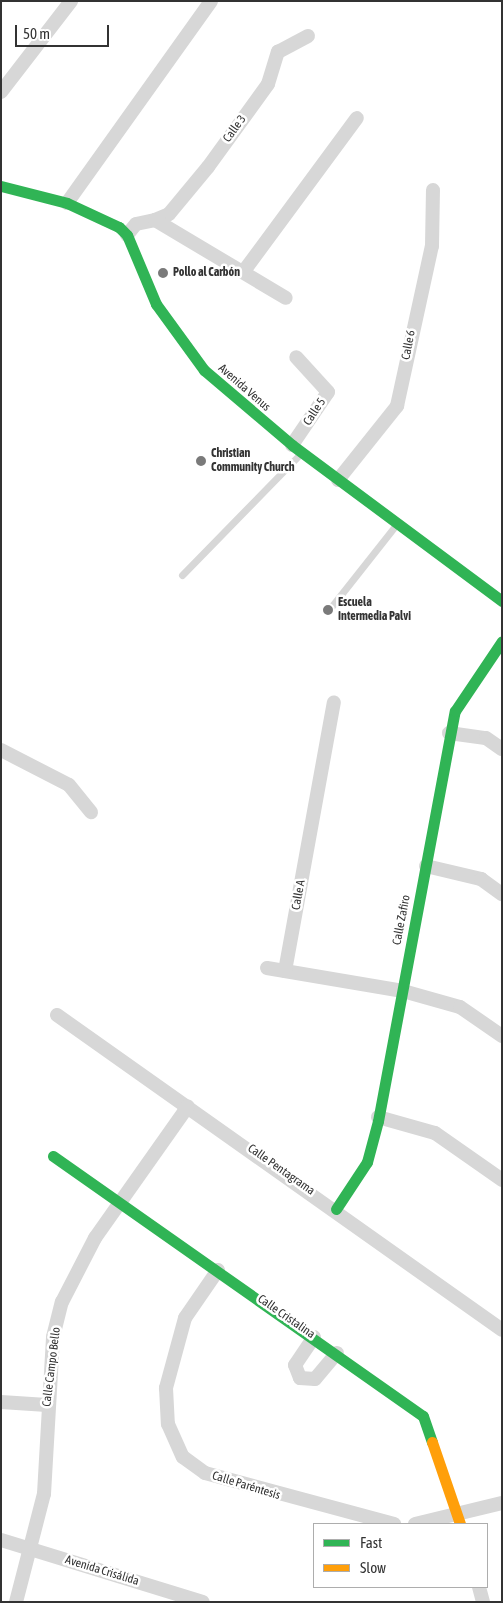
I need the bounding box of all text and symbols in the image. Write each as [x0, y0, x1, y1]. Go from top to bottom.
scale bar [18, 15, 111, 47]
text: 50 m [23, 25, 50, 42]
street label: Calle 3 [220, 113, 250, 145]
place label: Pollo al Carbón [173, 266, 240, 280]
marker: Pollo al Carbón [157, 267, 169, 279]
street label: Calle 6 [399, 329, 419, 361]
street label: Avenida Venus [215, 361, 273, 415]
street label: Calle 5 [301, 396, 329, 428]
place label: Christian Community Church [211, 447, 295, 475]
marker: Christian Community Church [195, 455, 207, 467]
place label: Escuela Intermedia Palvi [338, 596, 411, 624]
marker: Escuela Intermedia Palvi [322, 604, 334, 616]
street label: Calle A [289, 879, 309, 911]
street label: Calle Zafiro [390, 894, 414, 946]
street label: Calle Pentagrama [245, 1142, 317, 1198]
street label: Calle Cristalina [255, 1292, 317, 1342]
street label: Calle Campo Bello [40, 1326, 64, 1408]
street label: Calle Paréntesis [210, 1469, 282, 1503]
legend [313, 1523, 488, 1588]
text: Fast [360, 1534, 382, 1551]
street label: Avenida Crisálida [63, 1553, 141, 1589]
text: Slow [360, 1559, 386, 1576]

